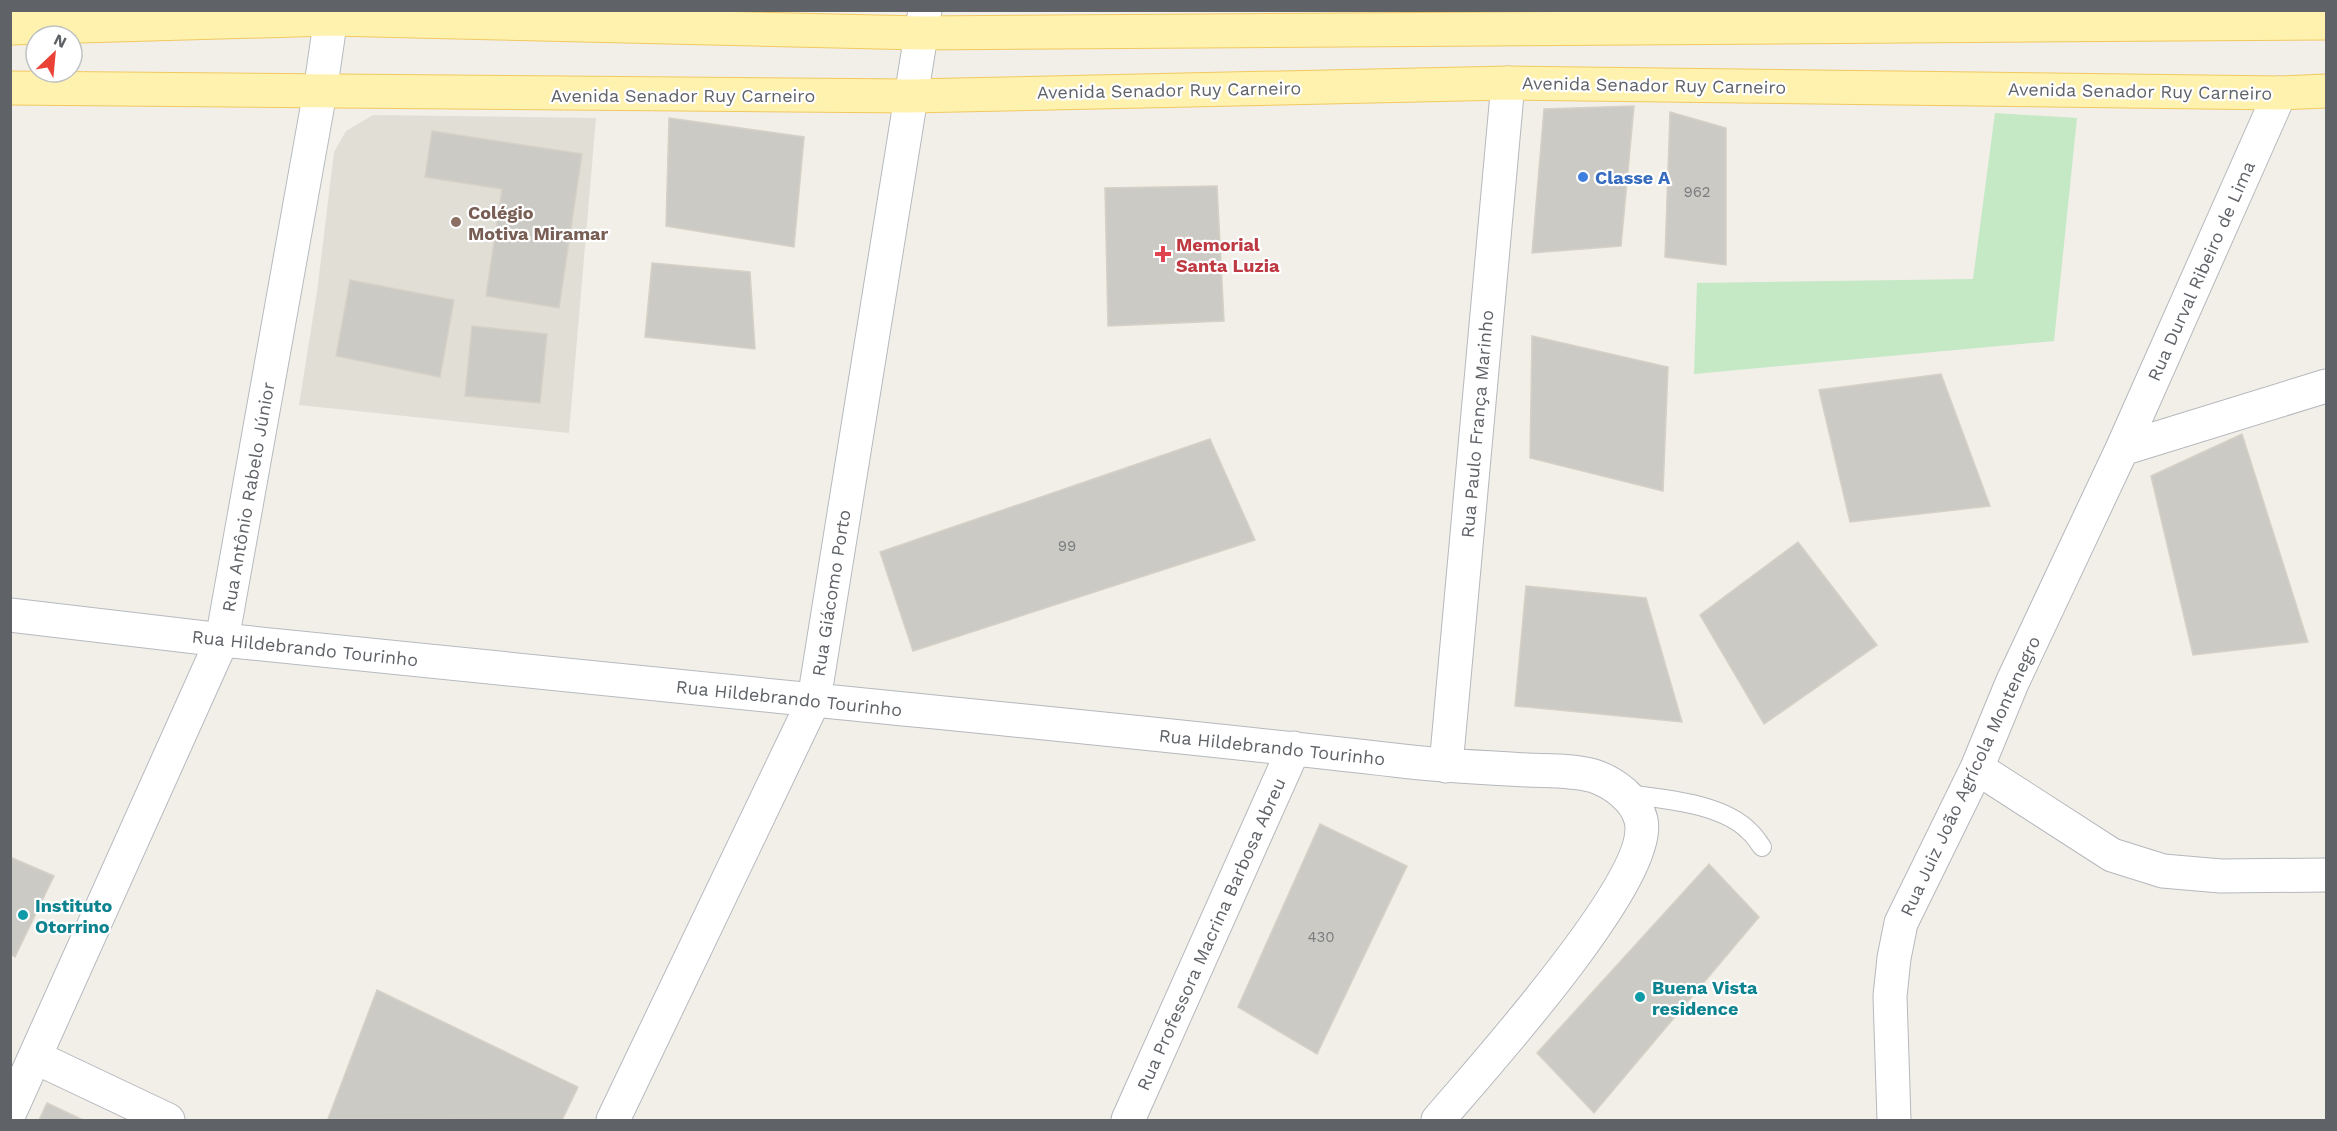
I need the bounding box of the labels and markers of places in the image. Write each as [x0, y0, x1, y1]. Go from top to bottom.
place label: Classe A [1595, 167, 1671, 188]
marker: Classe A [1576, 170, 1590, 184]
place label: Colégio Motiva Miramar [468, 202, 608, 244]
marker: Colégio Motiva Miramar [449, 215, 463, 229]
place label: Memorial Santa Luzia [1176, 234, 1280, 276]
marker: Memorial Santa Luzia [1154, 245, 1172, 263]
place label: Instituto Otorrino [35, 895, 112, 937]
marker: Instituto Otorrino [16, 908, 30, 922]
place label: Buena Vista residence [1652, 977, 1758, 1019]
marker: Buena Vista residence [1633, 990, 1647, 1004]

